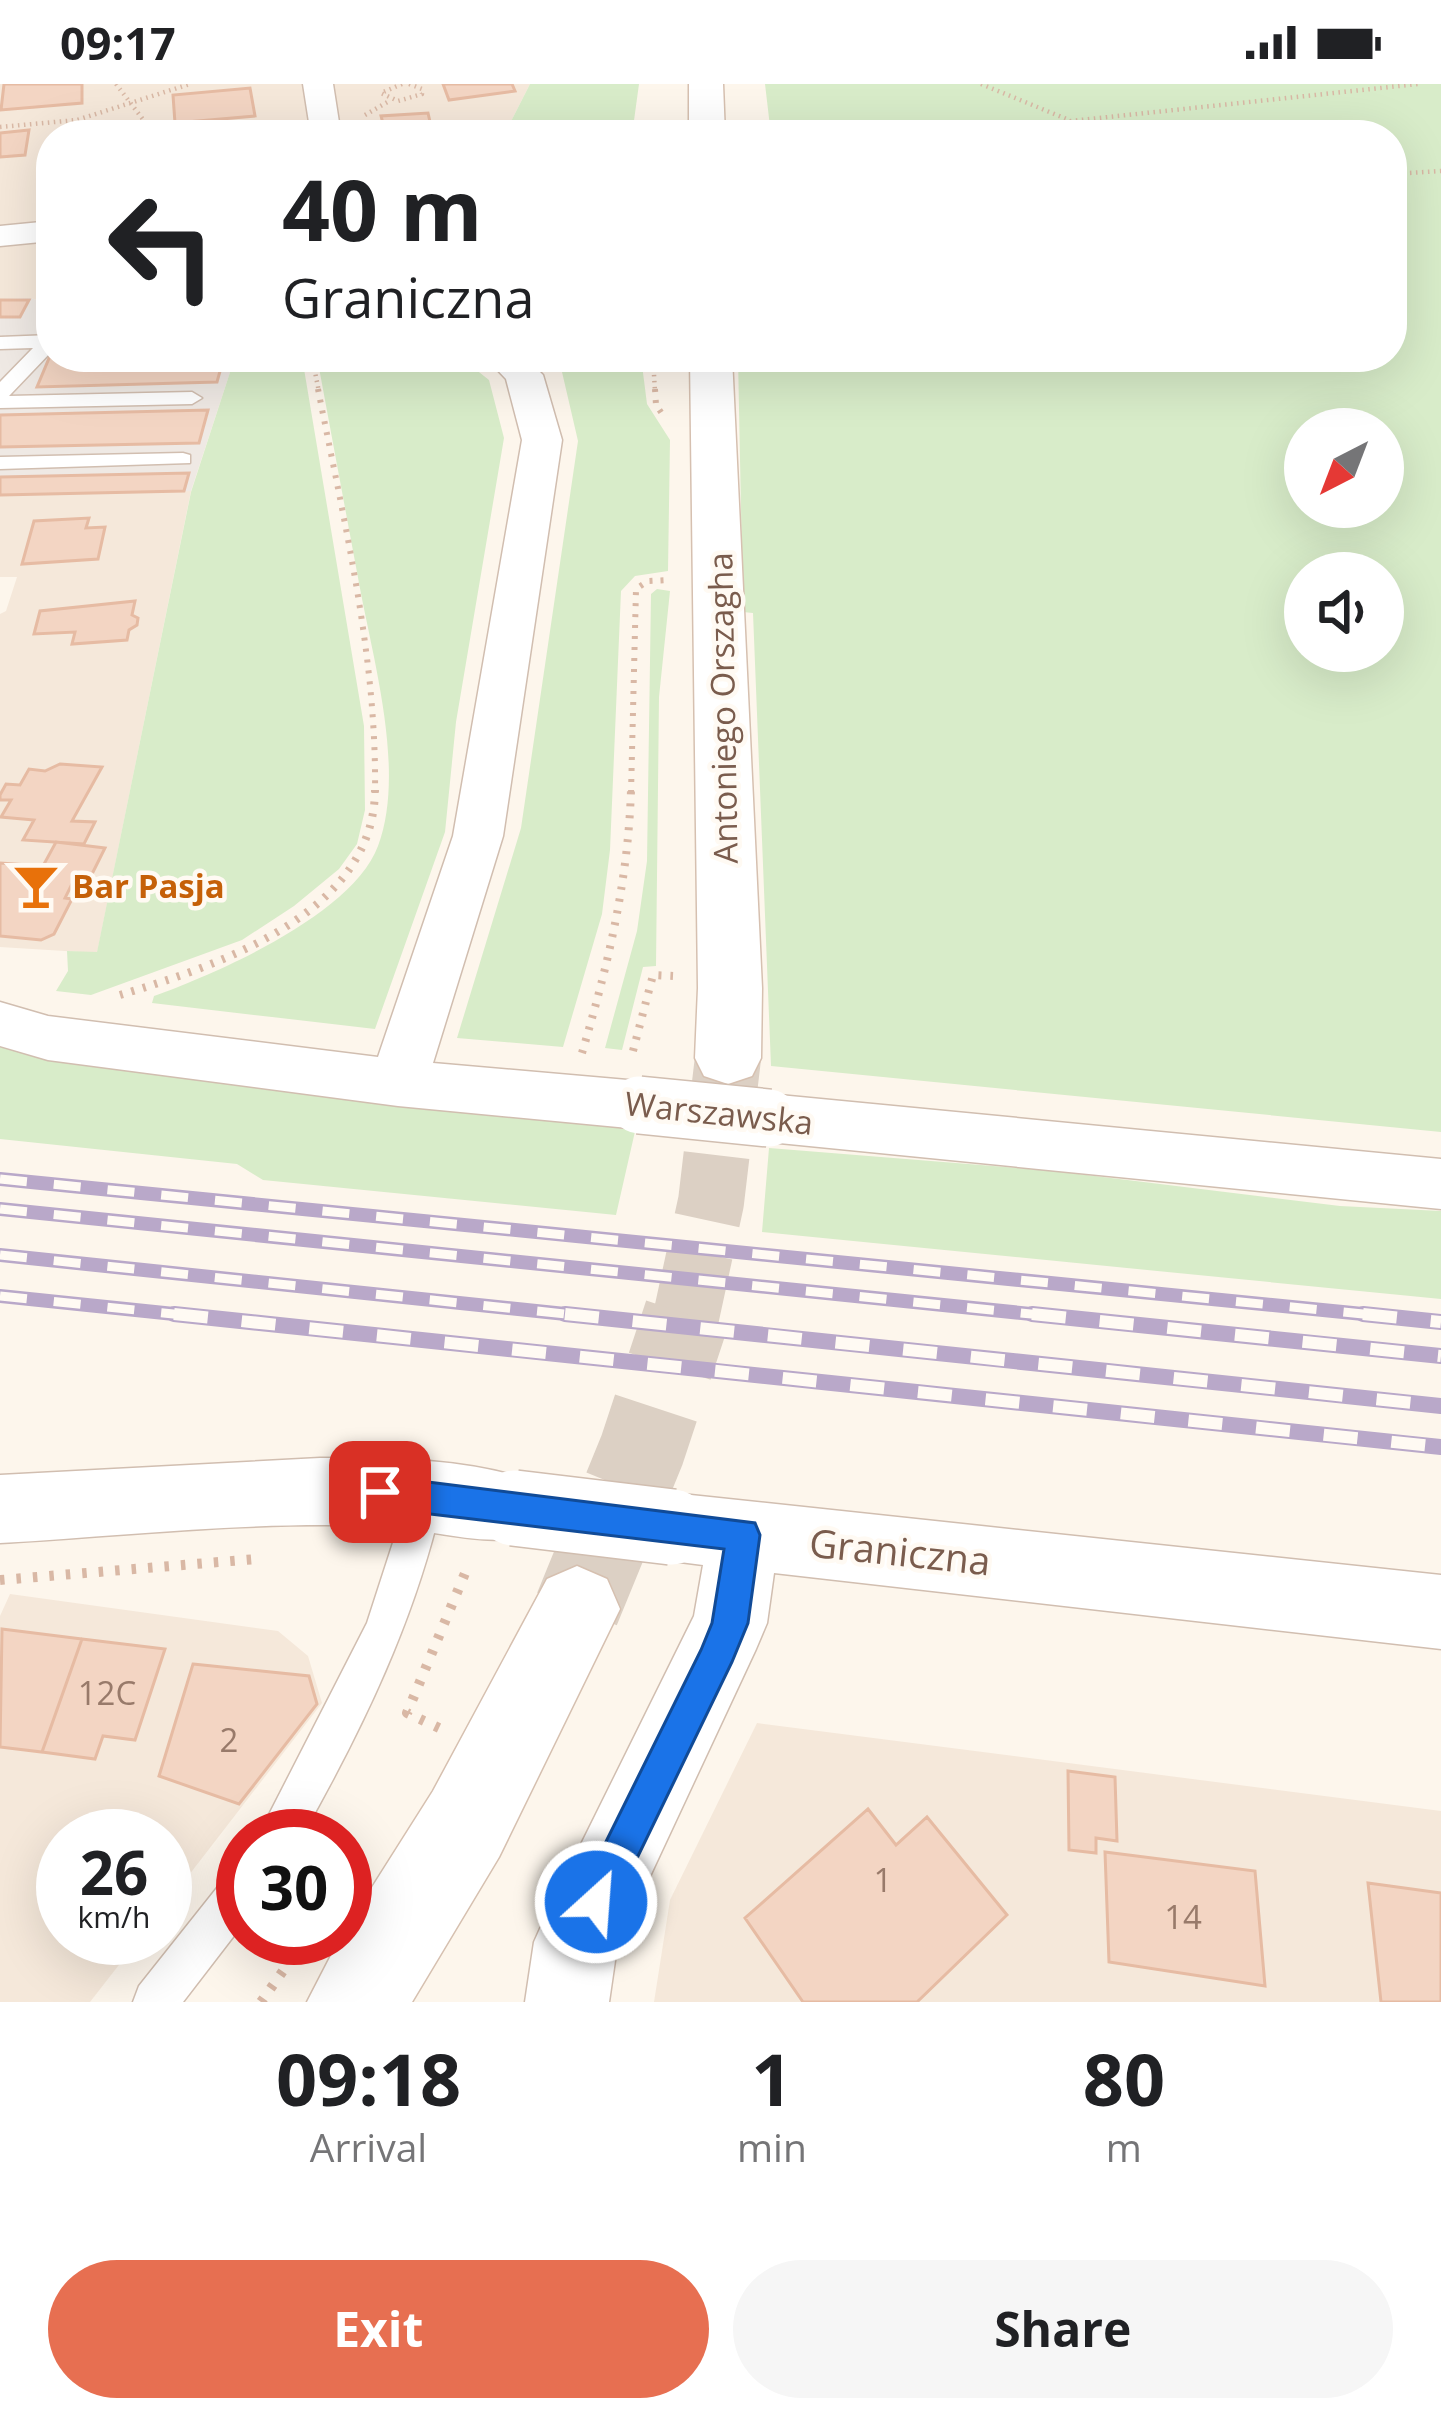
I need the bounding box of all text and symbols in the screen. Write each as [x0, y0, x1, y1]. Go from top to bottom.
text: 09:17 [60, 12, 176, 73]
text: 40 m [282, 151, 482, 266]
icon: left [84, 168, 240, 324]
text: Graniczna [282, 260, 534, 334]
north arrow [1284, 408, 1404, 528]
map controls [1284, 408, 1404, 672]
street label: Antoniego Orszagha [697, 552, 748, 864]
button: sound [1284, 552, 1404, 672]
bar icon: Bar Pasja [11, 861, 61, 911]
place label: Bar Pasja [72, 863, 225, 908]
street label: Warszawska [623, 1080, 815, 1145]
pin [329, 1441, 431, 1543]
icon: arrive [347, 1459, 413, 1525]
street label: Graniczna [807, 1515, 994, 1586]
house number: 12C [78, 1670, 136, 1715]
house number: 2 [220, 1717, 238, 1762]
speed limit sign: 30 [216, 1809, 372, 1965]
text: 26 [80, 1831, 148, 1913]
position arrow [533, 1839, 659, 1965]
house number: 1 [874, 1857, 892, 1902]
house number: 14 [1164, 1894, 1202, 1939]
text: km/h [78, 1896, 150, 1937]
text: 09:18 [276, 2029, 461, 2127]
text: 1 [751, 2029, 793, 2127]
text: 80 [1083, 2029, 1165, 2127]
text: Arrival [310, 2120, 427, 2173]
text: min [737, 2120, 807, 2173]
text: m [1106, 2120, 1142, 2173]
button: Exit [48, 2260, 709, 2398]
button: Share [733, 2260, 1393, 2398]

